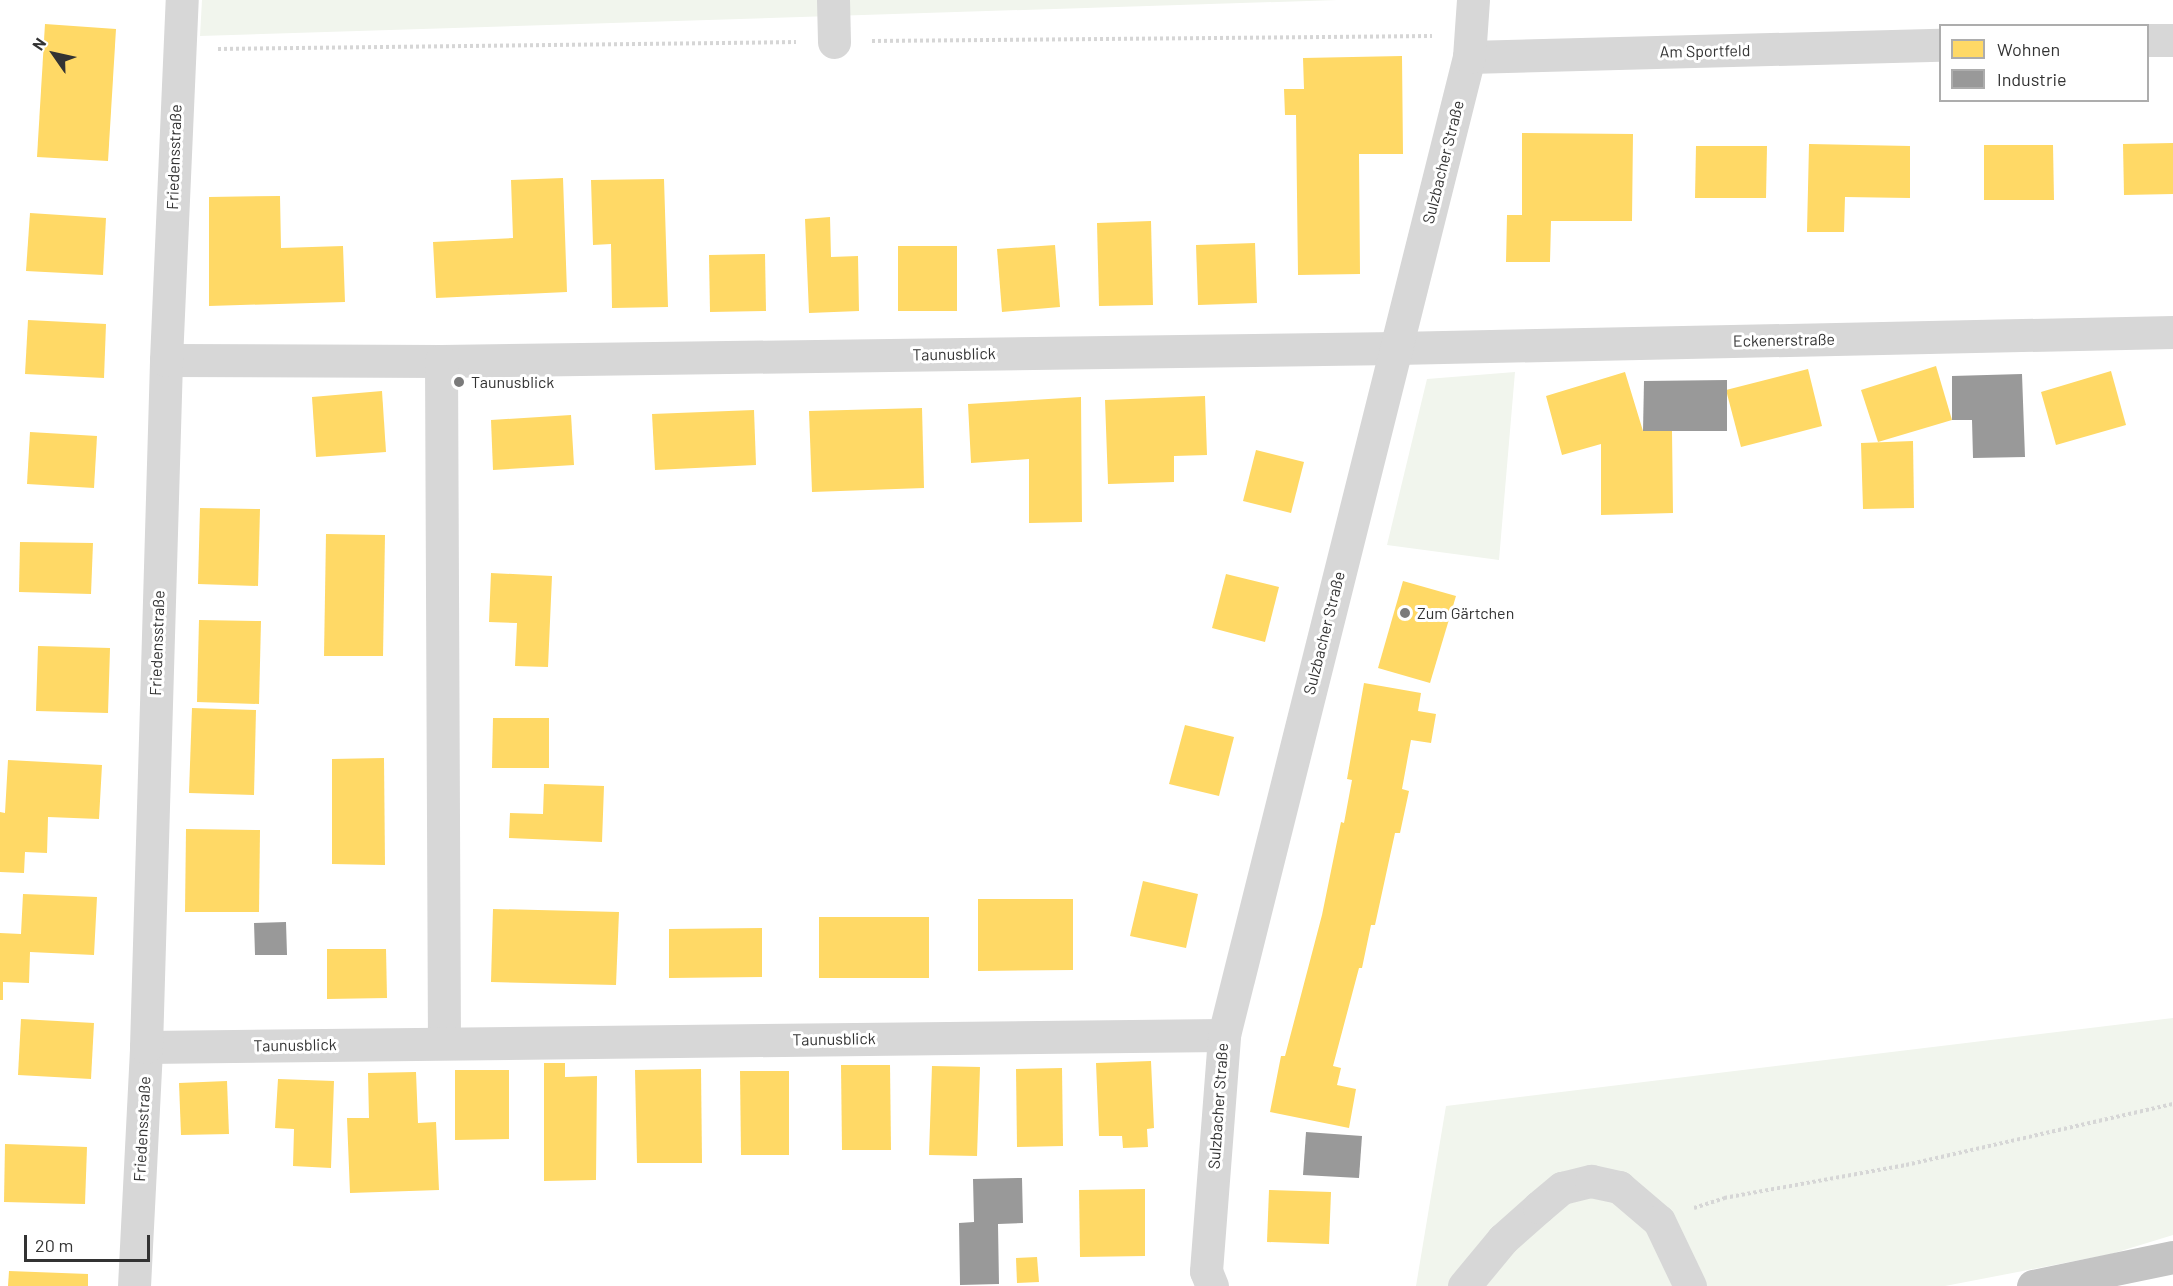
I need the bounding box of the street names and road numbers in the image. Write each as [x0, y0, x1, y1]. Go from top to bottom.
street label: Am Sportfeld [1659, 41, 1751, 61]
street label: Sulzbacher Straße [1418, 98, 1468, 226]
street label: Friedensstraße [163, 104, 185, 210]
street label: Eckenerstraße [1733, 330, 1835, 350]
street label: Taunusblick [912, 344, 996, 364]
street label: Sulzbacher Straße [1299, 569, 1349, 697]
street label: Friedensstraße [146, 590, 168, 696]
street label: Taunusblick [792, 1029, 876, 1049]
street label: Taunusblick [253, 1035, 337, 1055]
street label: Sulzbacher Straße [1204, 1042, 1232, 1170]
street label: Friedensstraße [130, 1076, 154, 1182]

